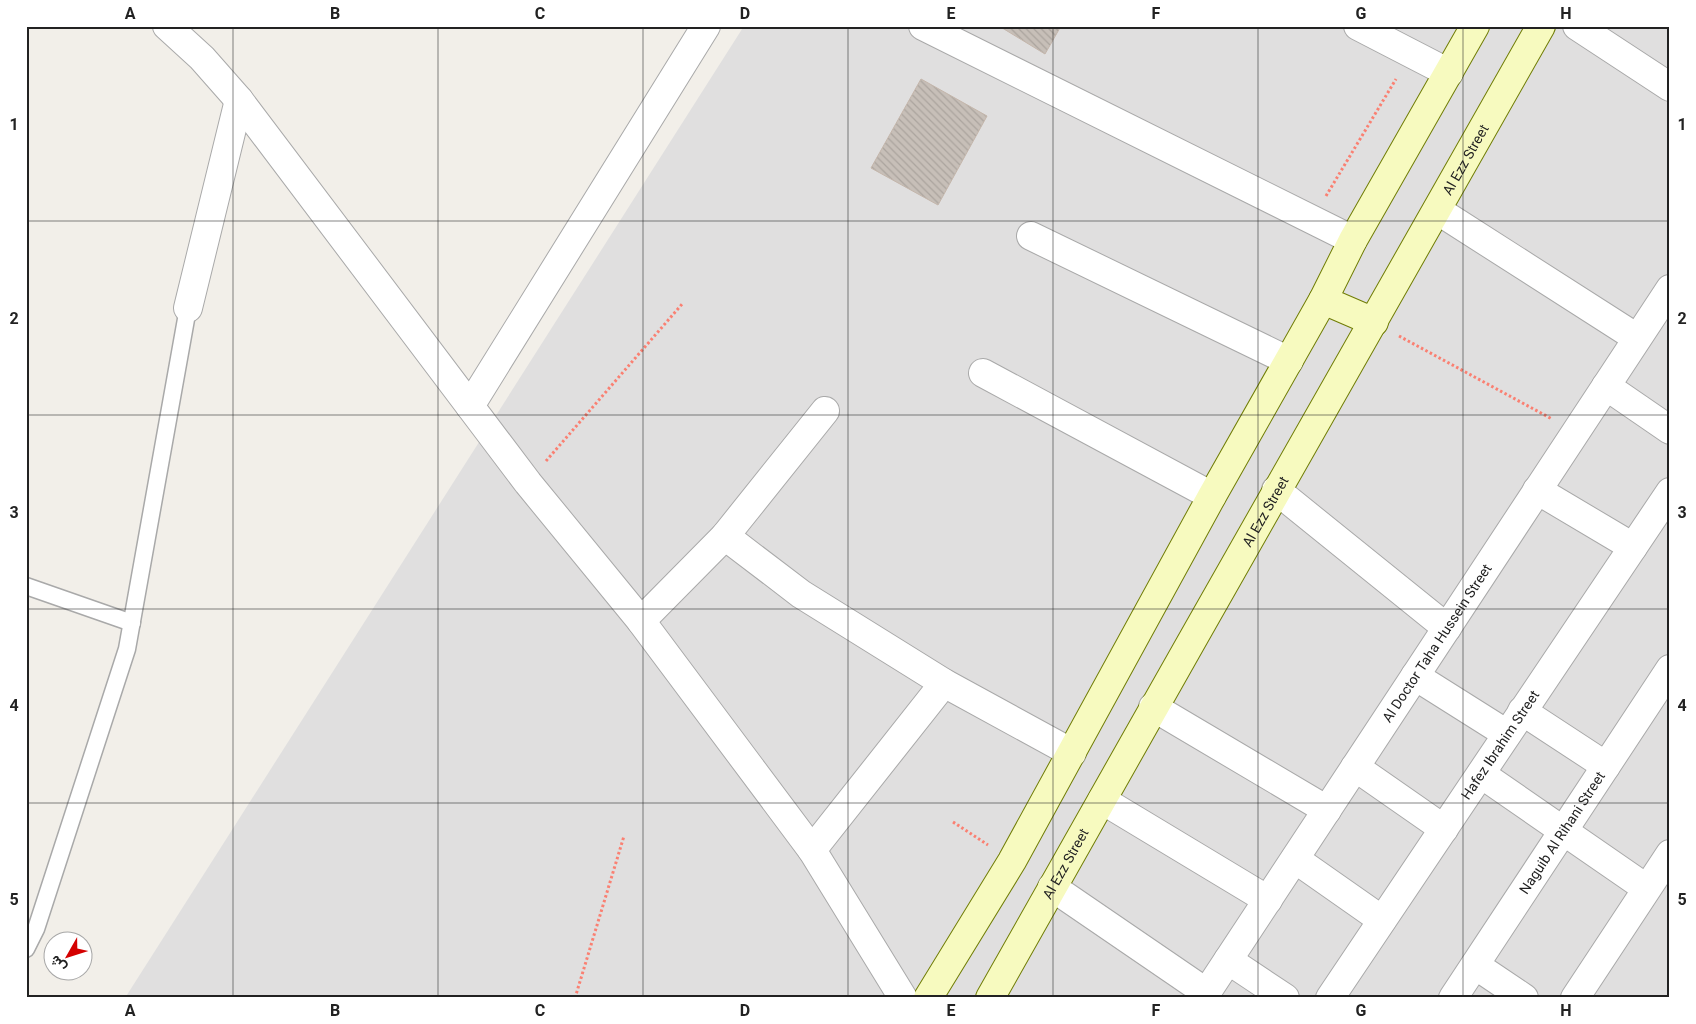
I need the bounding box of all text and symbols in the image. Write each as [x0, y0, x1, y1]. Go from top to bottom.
text: A [125, 4, 136, 23]
text: B [330, 4, 340, 23]
text: C [535, 4, 545, 23]
text: D [740, 4, 750, 23]
text: E [947, 4, 956, 23]
text: F [1152, 4, 1161, 23]
text: G [1356, 4, 1367, 23]
text: H [1560, 4, 1572, 23]
text: 1 [9, 115, 19, 134]
text: 1 [1677, 115, 1687, 134]
street label: Al Ezz Street [1439, 121, 1492, 198]
text: 2 [9, 309, 19, 328]
text: 2 [1677, 309, 1687, 328]
street label: Al Ezz Street [1239, 473, 1292, 550]
text: 3 [9, 503, 19, 522]
text: 3 [1677, 503, 1687, 522]
street label: Al Doctor Taha Hussein Street [1379, 561, 1495, 725]
street label: Hafez Ibrahim Street [1458, 687, 1543, 802]
text: 4 [9, 696, 19, 715]
text: 4 [1677, 696, 1687, 715]
street label: Naguib Al Rihani Street [1516, 768, 1608, 897]
street label: Al Ezz Street [1039, 825, 1092, 902]
text: 5 [9, 890, 19, 909]
text: 5 [1677, 890, 1687, 909]
north arrow [42, 932, 92, 982]
text: ش [46, 952, 70, 976]
text: A [125, 1001, 136, 1020]
text: B [330, 1001, 340, 1020]
text: C [535, 1001, 545, 1020]
text: D [740, 1001, 750, 1020]
text: E [947, 1001, 956, 1020]
text: F [1152, 1001, 1161, 1020]
text: G [1356, 1001, 1367, 1020]
text: H [1560, 1001, 1572, 1020]

